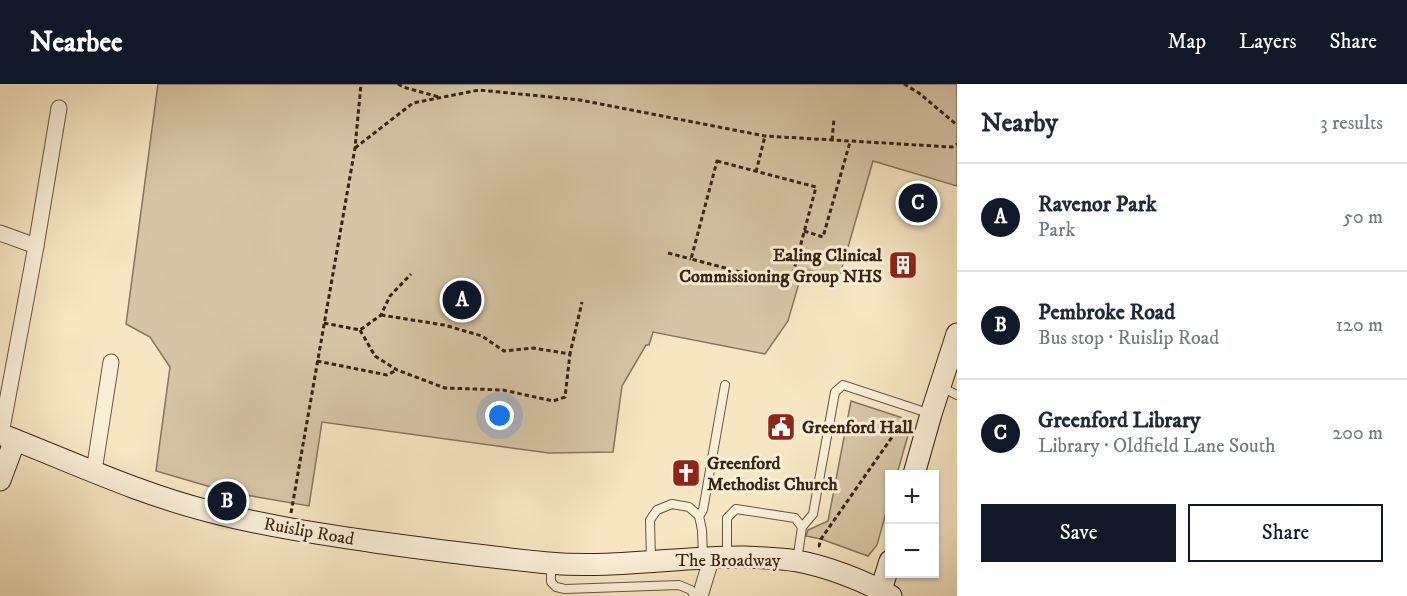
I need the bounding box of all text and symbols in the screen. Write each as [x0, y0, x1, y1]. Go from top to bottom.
text: Nearbee [30, 25, 123, 60]
text: Map [1167, 29, 1206, 55]
text: Layers [1239, 29, 1297, 55]
text: Share [1330, 29, 1377, 55]
text: Nearby [981, 107, 1058, 140]
text: 3 results [1320, 111, 1383, 136]
pin: C [898, 180, 938, 226]
text: Ravenor Park [1038, 191, 1157, 218]
text: A [994, 205, 1007, 230]
text: 50 m [1343, 205, 1383, 230]
text: Park [1038, 218, 1075, 243]
place label: Ealing Clinical Commissioning Group NHS [679, 245, 883, 288]
building icon: Ealing Clinical Commissioning Group NHS [887, 249, 919, 281]
pin: A [442, 278, 482, 322]
text: Pembroke Road [1038, 299, 1175, 326]
text: B [994, 313, 1007, 338]
text: 120 m [1336, 313, 1383, 338]
text: Bus stop · Ruislip Road [1038, 326, 1219, 351]
your location [485, 401, 514, 430]
text: Greenford Library [1038, 407, 1201, 434]
public building icon: Greenford Hall [765, 411, 797, 443]
place label: Greenford Hall [802, 417, 914, 439]
text: C [994, 421, 1007, 446]
text: 200 m [1332, 421, 1383, 446]
text: Library · Oldfield Lane South [1038, 434, 1276, 459]
place label: Greenford Methodist Church [707, 453, 838, 496]
church icon: Greenford Methodist Church [670, 457, 702, 489]
map controls [885, 470, 939, 578]
button: + [885, 470, 939, 524]
pin: B [208, 478, 246, 524]
button: Save [981, 504, 1176, 562]
button: Share [1188, 504, 1383, 562]
street label: Ruislip Road [262, 513, 356, 551]
button: − [885, 524, 939, 578]
street label: The Broadway [675, 550, 781, 572]

